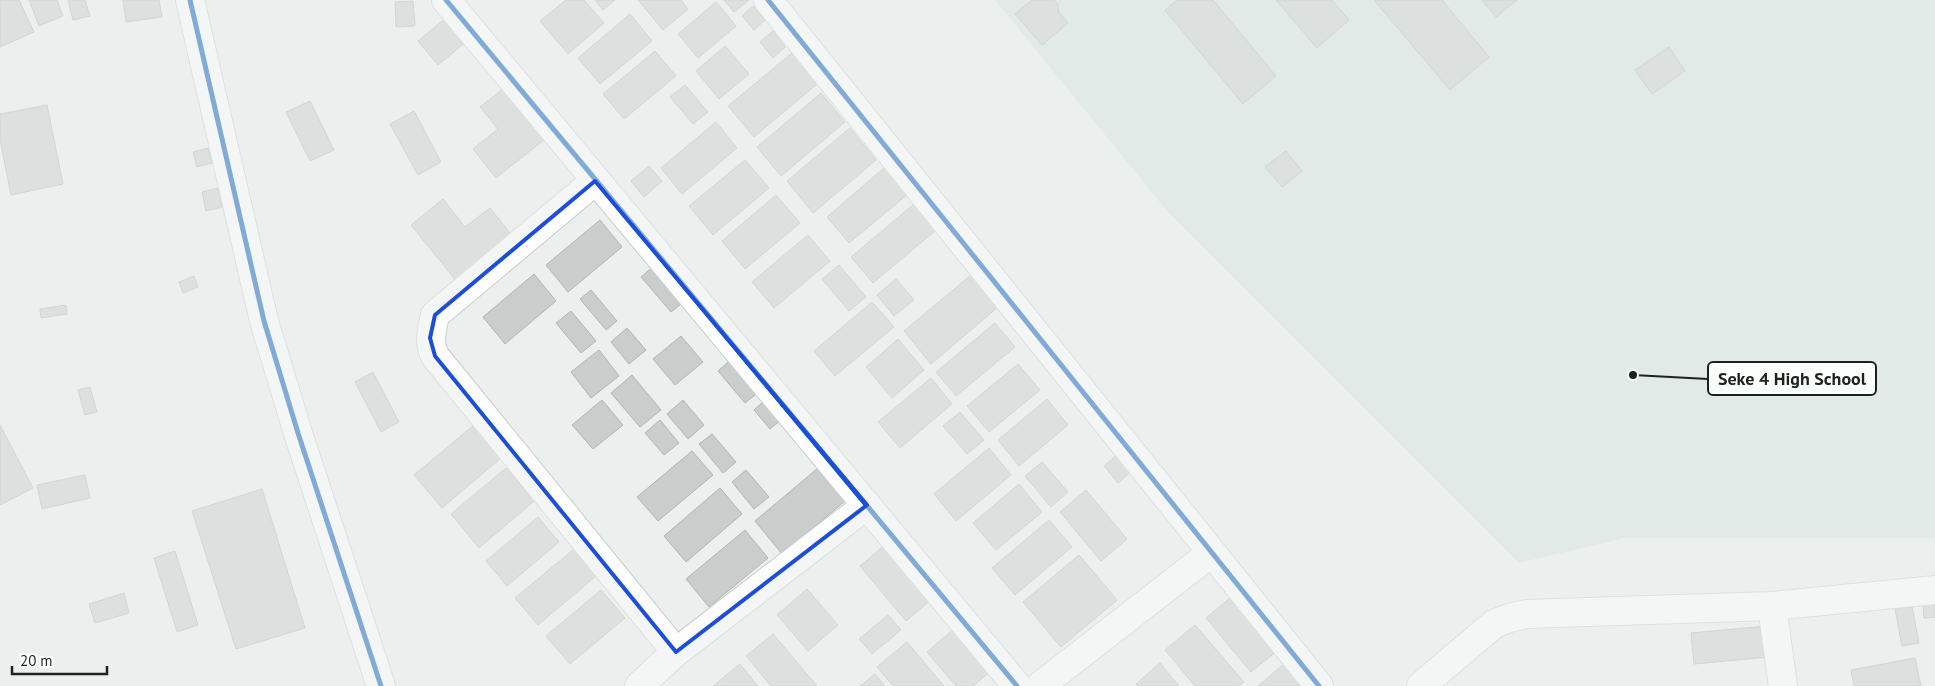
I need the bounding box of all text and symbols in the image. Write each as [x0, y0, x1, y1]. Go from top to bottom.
callout: Seke 4 High School [1708, 362, 1876, 395]
text: Seke 4 High School [1718, 367, 1867, 390]
scale bar [12, 644, 108, 676]
text: 20 m [20, 651, 53, 670]

